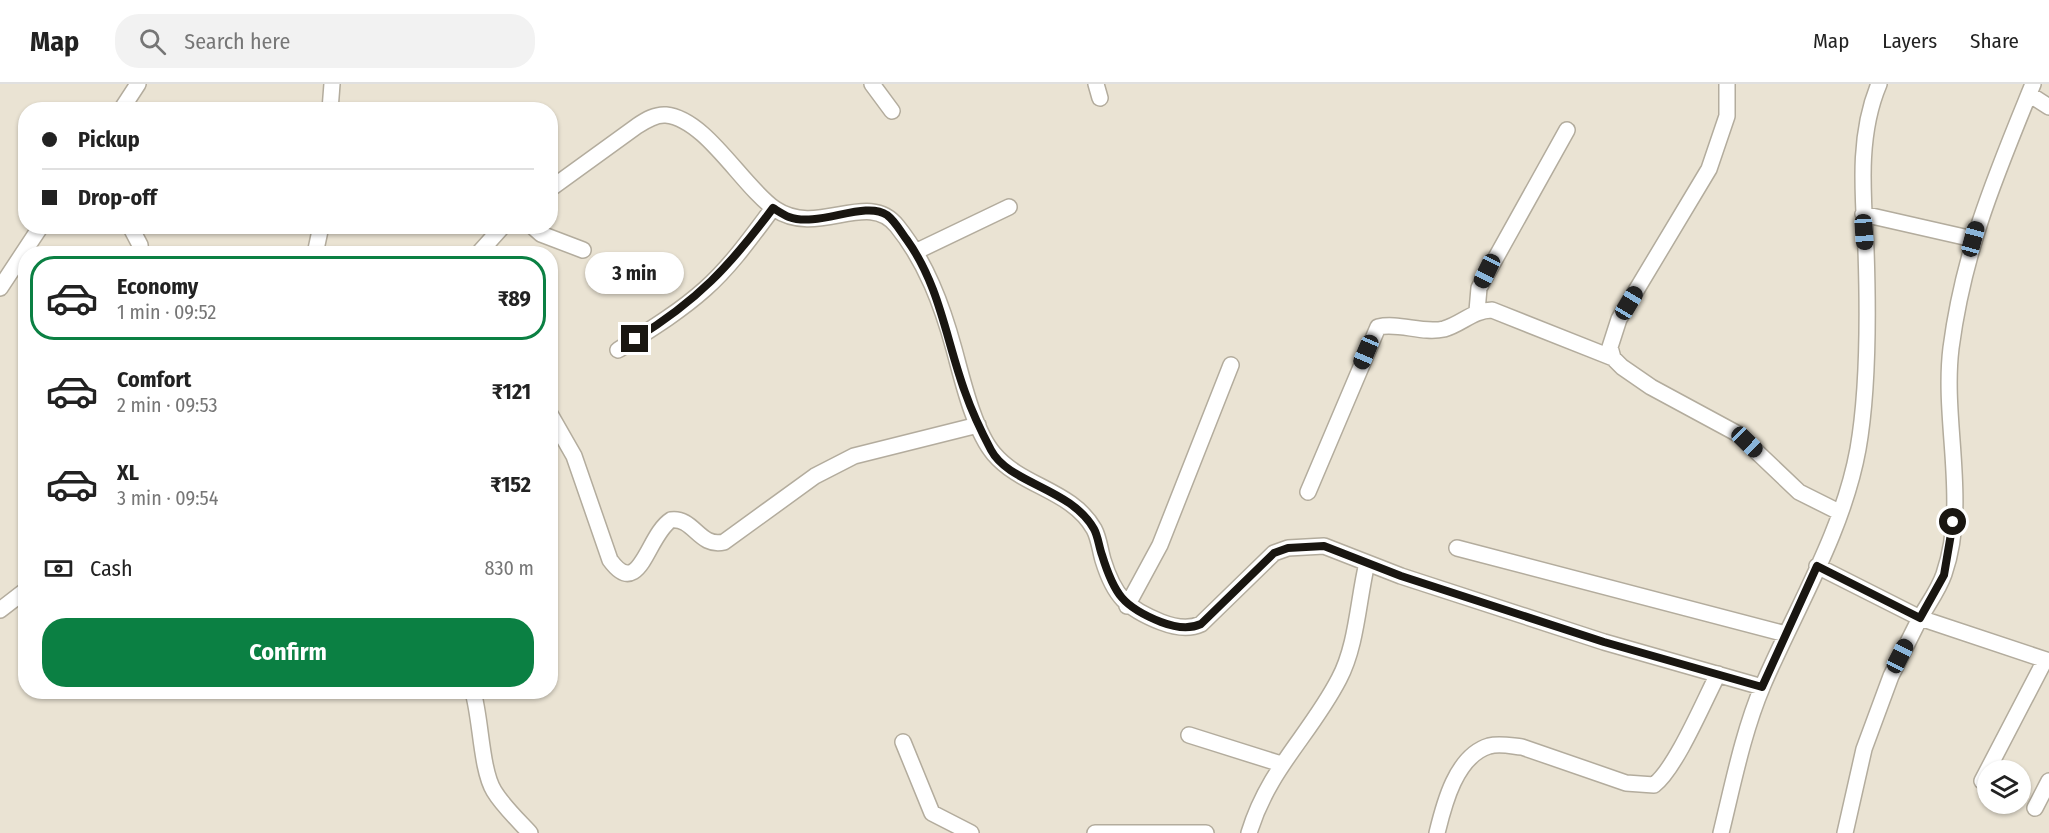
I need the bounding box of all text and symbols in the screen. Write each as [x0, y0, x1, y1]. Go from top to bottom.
search box [115, 14, 535, 68]
text: Map [30, 25, 79, 58]
icon: search [136, 25, 169, 58]
text: Search here [184, 28, 290, 55]
text: Map [1813, 28, 1849, 54]
text: Layers [1882, 28, 1937, 54]
text: Share [1970, 28, 2019, 54]
text: Pickup [78, 126, 140, 153]
text: Drop-off [78, 184, 157, 211]
car [1854, 213, 1874, 251]
car [1960, 219, 1986, 259]
car [1471, 251, 1503, 291]
callout: 3 min [586, 252, 684, 294]
text: 3 min [612, 261, 657, 285]
icon: car [45, 271, 99, 325]
text: Economy [117, 273, 198, 300]
car [1612, 283, 1646, 323]
text: ₹89 [498, 285, 531, 312]
text: 1 min · 09:52 [117, 300, 216, 324]
route end [621, 325, 648, 352]
car [1351, 332, 1381, 372]
icon: car [45, 364, 99, 418]
text: Comfort [117, 366, 191, 393]
text: ₹121 [492, 378, 531, 405]
text: 2 min · 09:53 [117, 393, 217, 417]
car [1728, 423, 1766, 461]
icon: car [45, 457, 99, 511]
text: XL [117, 459, 139, 486]
text: ₹152 [490, 471, 531, 498]
text: 3 min · 09:54 [117, 486, 218, 510]
route start [1939, 508, 1966, 535]
icon: cash [42, 552, 75, 585]
text: Cash [90, 555, 133, 582]
text: 830 m [484, 556, 534, 580]
button: Confirm [42, 618, 534, 687]
car [1884, 636, 1916, 676]
map controls [1977, 760, 2031, 814]
button: layers [1977, 760, 2031, 814]

